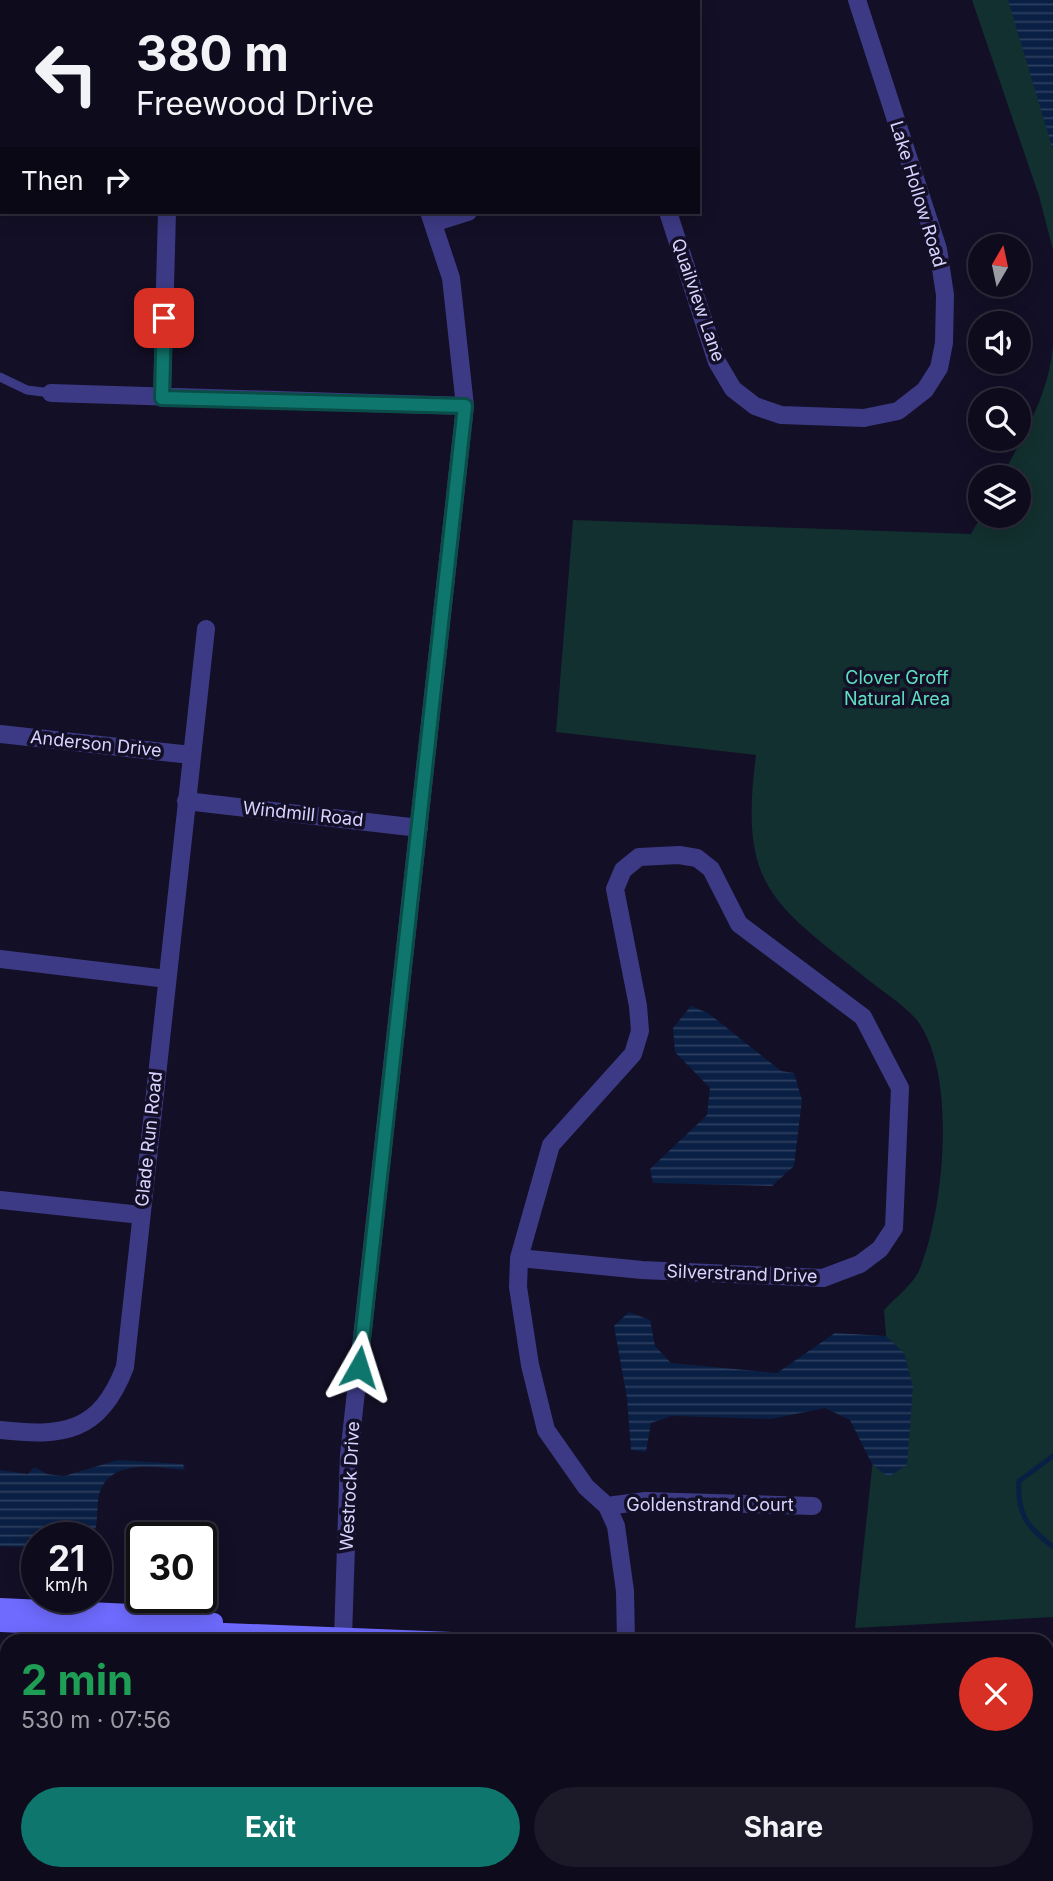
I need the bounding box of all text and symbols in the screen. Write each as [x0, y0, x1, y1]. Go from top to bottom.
text: 380 m [136, 24, 289, 83]
icon: left [21, 28, 112, 119]
text: Freewood Drive [136, 84, 374, 123]
street label: Lake Hollow Road [886, 118, 951, 270]
icon: right [98, 161, 136, 199]
text: Then [21, 165, 84, 196]
north arrow [968, 234, 1031, 298]
map controls [968, 234, 1031, 528]
street label: Quailview Lane [668, 235, 729, 364]
pin [134, 288, 194, 348]
icon: arrive [145, 299, 183, 337]
button: sound [968, 311, 1031, 374]
button: search [968, 388, 1031, 451]
button: layers [968, 465, 1031, 528]
park label: Clover Groff Natural Area [844, 667, 950, 709]
street label: Anderson Drive [29, 726, 163, 761]
street label: Windmill Road [242, 797, 364, 830]
street label: Glade Run Road [131, 1070, 166, 1208]
street label: Silverstrand Drive [666, 1260, 818, 1287]
position arrow [322, 1330, 396, 1404]
street label: Westrock Drive [336, 1421, 363, 1551]
street label: Goldenstrand Court [626, 1494, 794, 1515]
speed limit sign: 30 [126, 1522, 217, 1613]
text: 21 [48, 1537, 85, 1579]
text: km/h [45, 1574, 88, 1595]
text: 2 min [21, 1654, 133, 1705]
button: close [959, 1657, 1033, 1731]
text: 530 m · 07:56 [21, 1706, 171, 1734]
button: Exit [21, 1787, 520, 1867]
button: Share [534, 1787, 1033, 1867]

